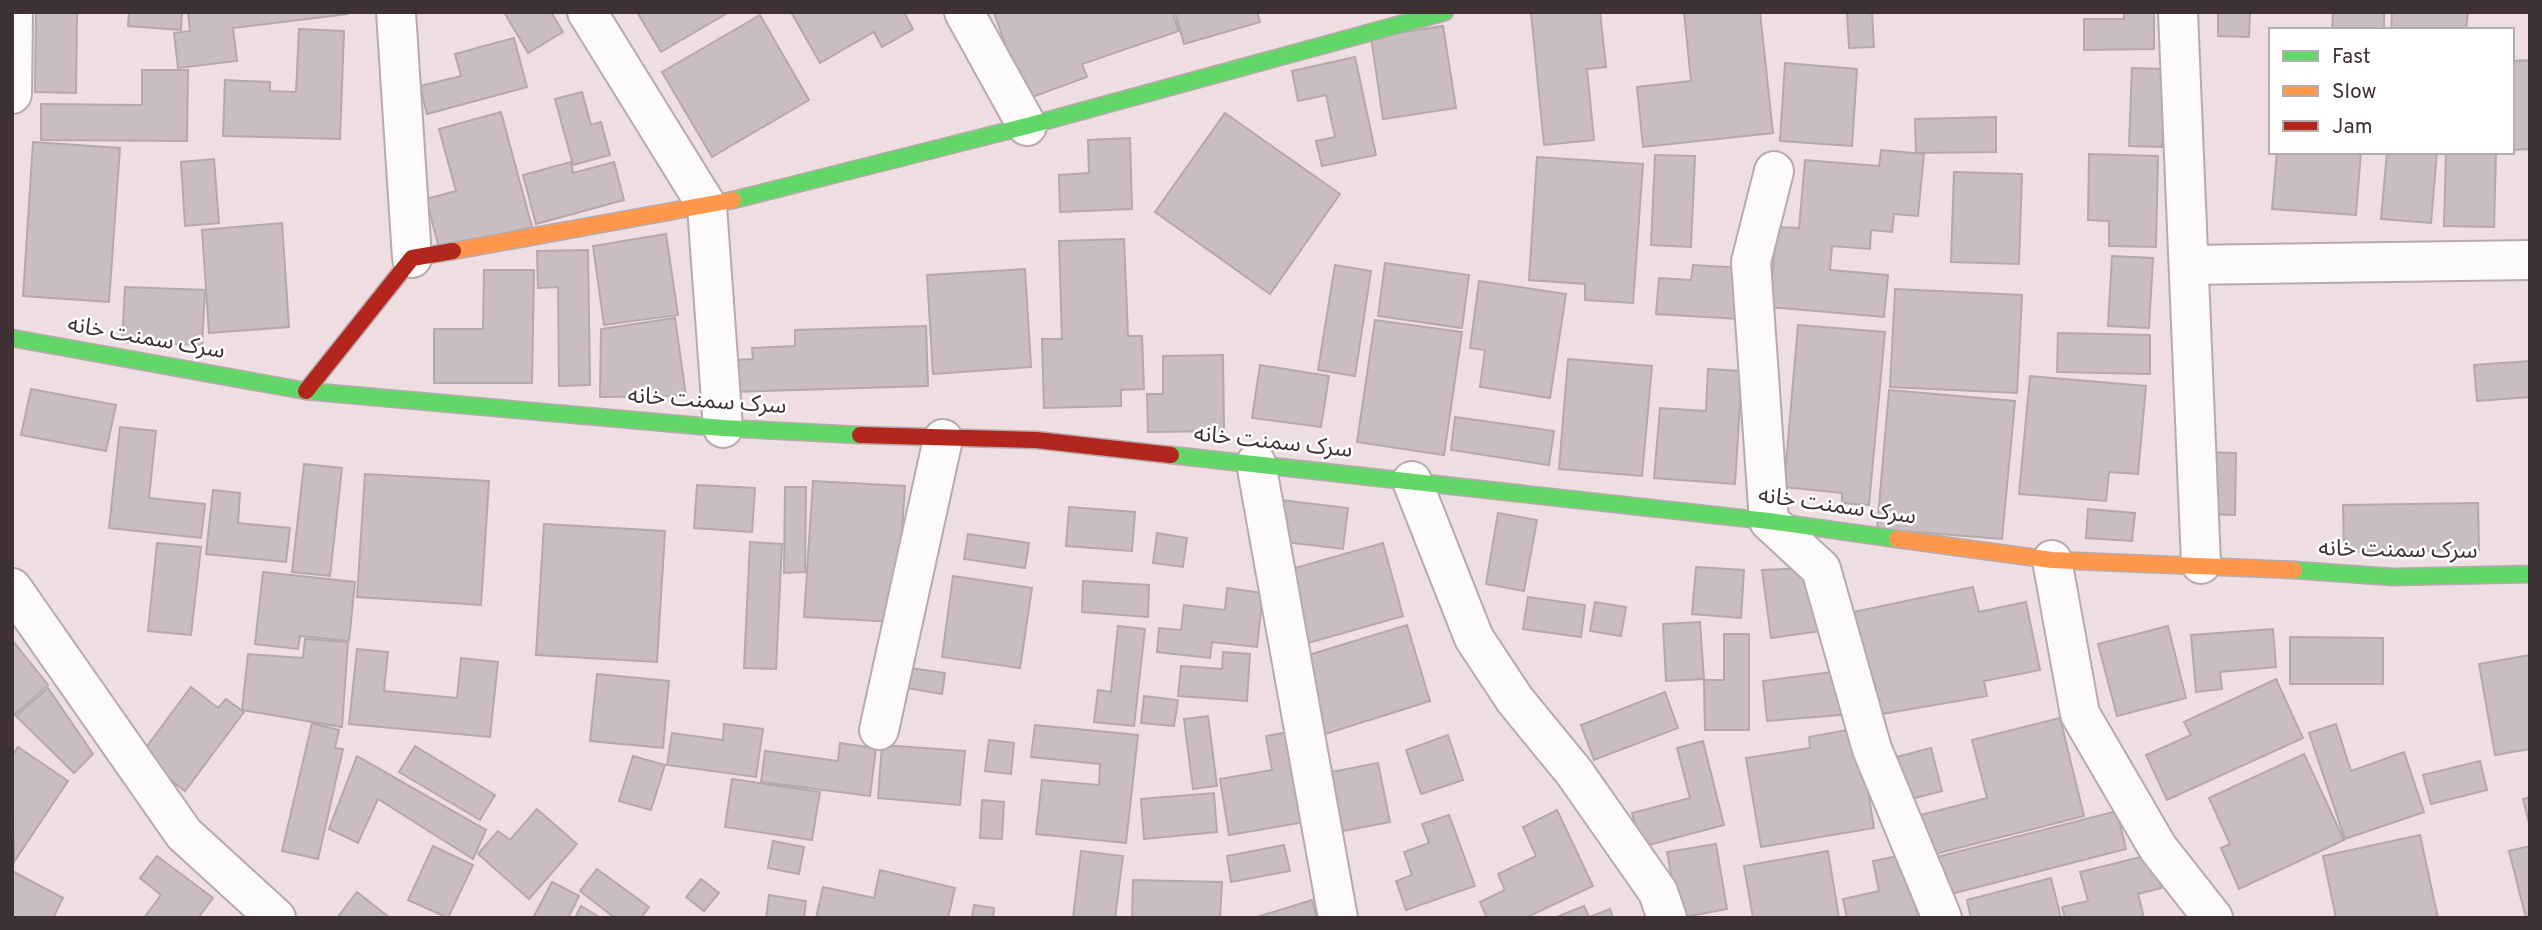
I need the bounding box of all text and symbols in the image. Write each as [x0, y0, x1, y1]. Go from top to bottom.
legend [2269, 28, 2514, 154]
text: Fast [2332, 44, 2371, 71]
text: Slow [2332, 79, 2377, 106]
text: Jam [2332, 114, 2373, 141]
street label: سرک سمنت خانه [65, 311, 227, 367]
street label: سرک سمنت خانه [627, 382, 787, 422]
street label: سرک سمنت خانه [1192, 420, 1354, 466]
street label: سرک سمنت خانه [1756, 482, 1918, 532]
street label: سرک سمنت خانه [2318, 535, 2478, 567]

